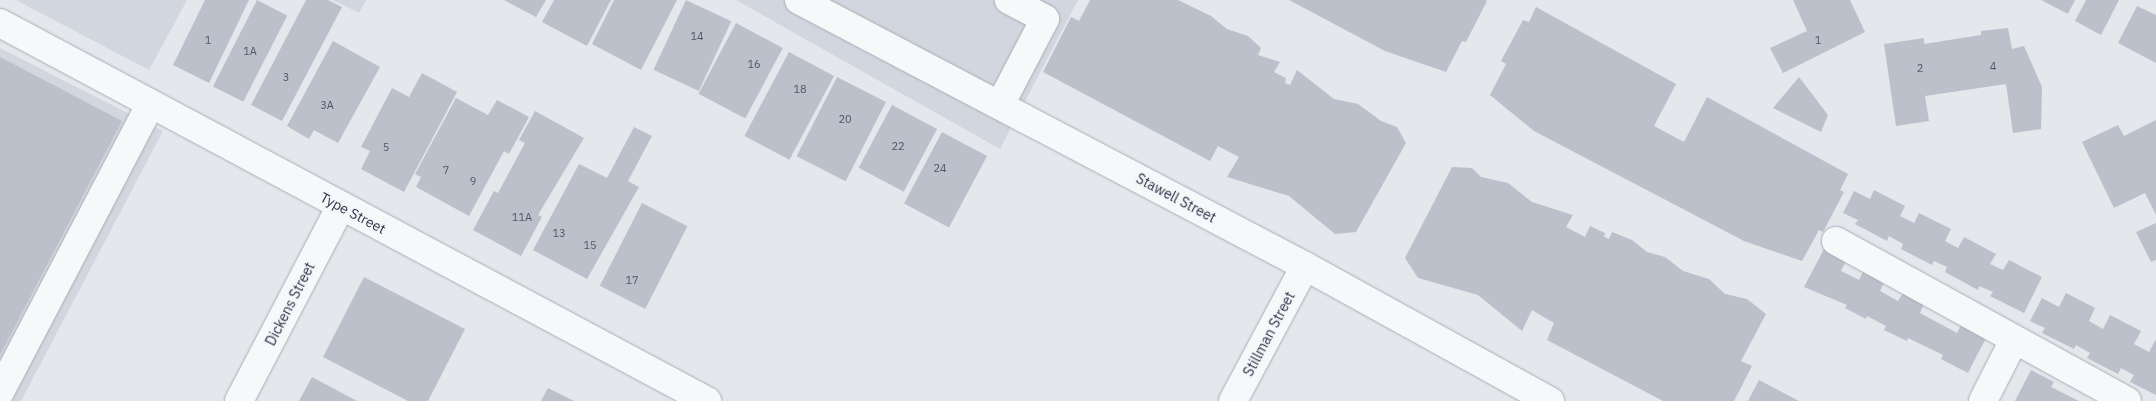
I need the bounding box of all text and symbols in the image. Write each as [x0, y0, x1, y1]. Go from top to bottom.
house number: 14 [690, 29, 704, 43]
house number: 1 [205, 33, 211, 47]
house number: 1 [1815, 33, 1821, 47]
house number: 1A [243, 44, 257, 58]
house number: 16 [747, 57, 761, 71]
house number: 4 [1990, 59, 1996, 73]
house number: 2 [1917, 61, 1923, 75]
house number: 3 [283, 70, 289, 84]
house number: 18 [793, 82, 807, 96]
house number: 3A [320, 98, 334, 112]
house number: 20 [838, 112, 852, 126]
house number: 22 [891, 139, 905, 153]
house number: 5 [383, 140, 389, 154]
house number: 24 [933, 161, 947, 175]
house number: 7 [443, 163, 449, 177]
street label: Stawell Street [1133, 170, 1219, 226]
house number: 9 [470, 174, 476, 188]
street label: Type Street [317, 189, 389, 237]
house number: 11A [512, 210, 532, 224]
house number: 13 [552, 226, 566, 240]
house number: 15 [583, 238, 597, 252]
street label: Dickens Street [262, 260, 318, 348]
house number: 17 [625, 273, 639, 287]
street label: Stillman Street [1240, 289, 1298, 379]

